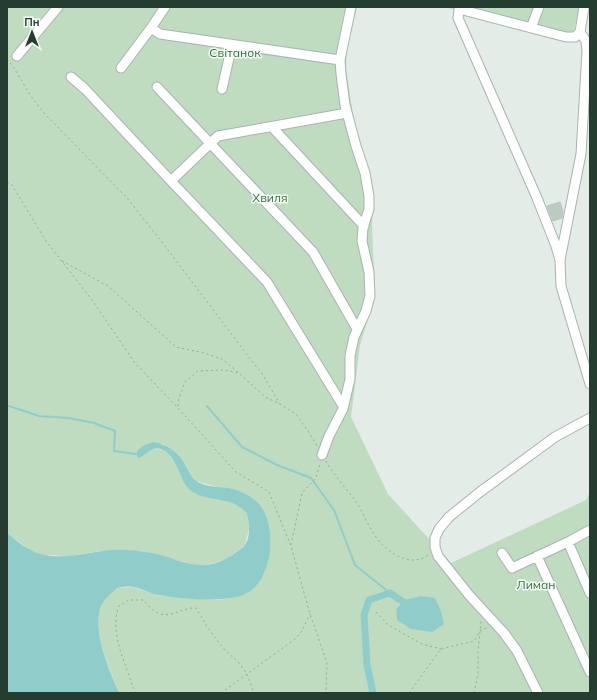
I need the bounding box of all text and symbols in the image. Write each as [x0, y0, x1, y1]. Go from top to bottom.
north arrow [12, 12, 52, 52]
text: Пн [24, 15, 40, 29]
park label: Світанок [209, 45, 261, 60]
park label: Хвиля [252, 190, 288, 205]
park label: Лиман [517, 577, 555, 592]

